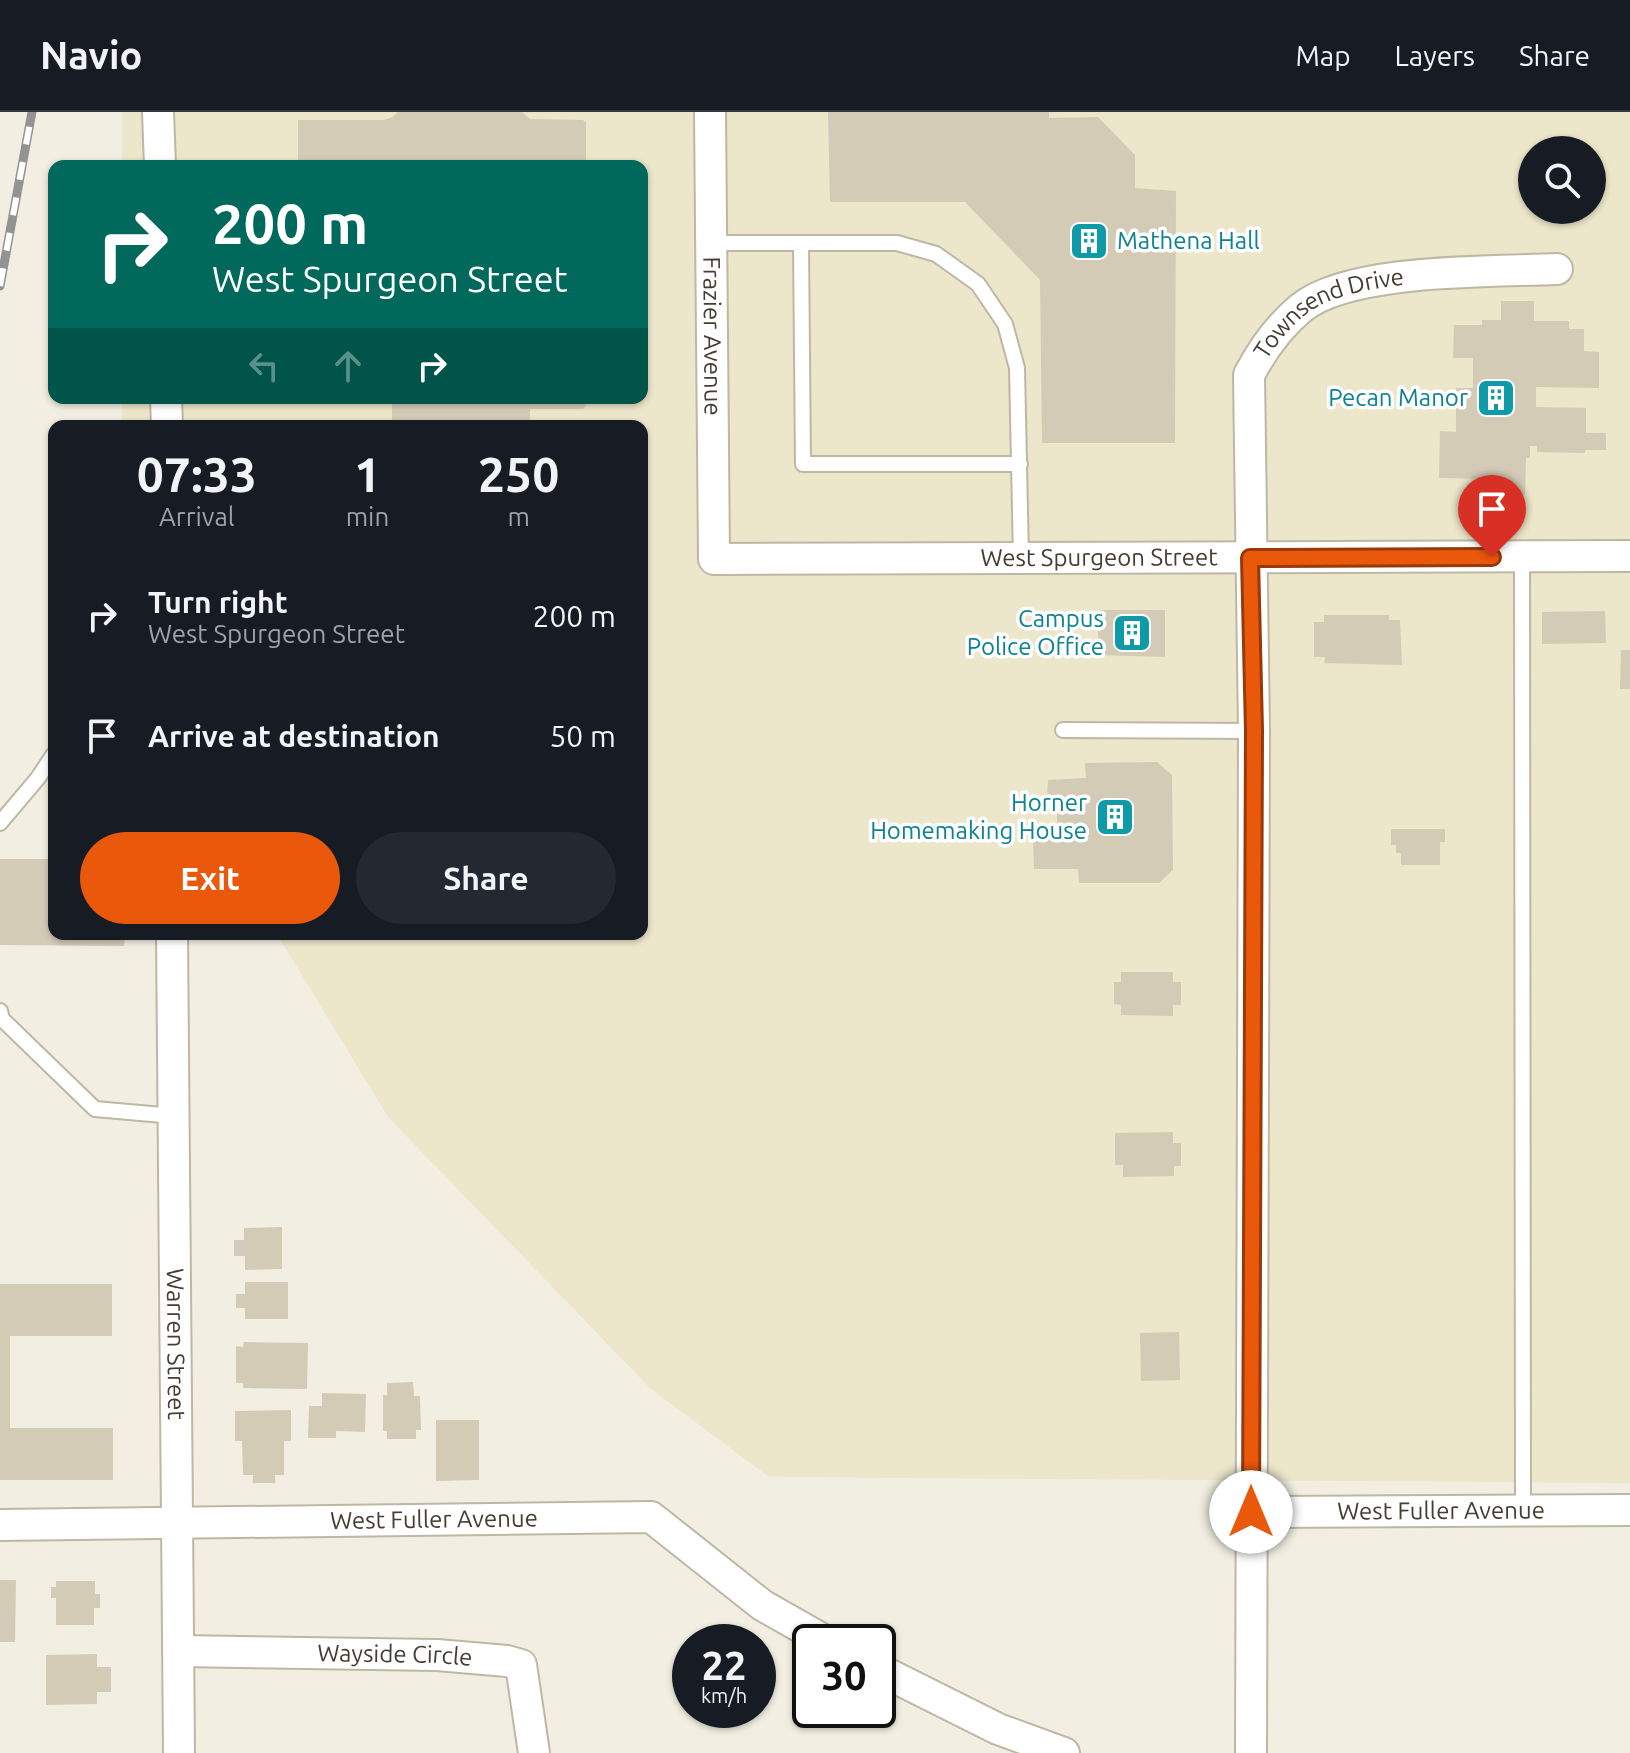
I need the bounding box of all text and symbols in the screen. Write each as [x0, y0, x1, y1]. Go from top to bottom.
text: Navio [40, 34, 142, 76]
text: Map [1295, 40, 1351, 71]
text: Layers [1395, 40, 1475, 71]
text: Share [1519, 40, 1590, 71]
map controls [1518, 136, 1606, 224]
button: search [1518, 136, 1606, 224]
icon: right [80, 192, 184, 296]
text: 200 m [212, 192, 368, 255]
building icon: Mathena Hall [1068, 220, 1110, 262]
place label: Mathena Hall [1117, 227, 1260, 254]
street label: Frazier Avenue [698, 256, 727, 416]
text: West Spurgeon Street [212, 258, 568, 299]
street label: Townsend Drive [1248, 263, 1405, 363]
icon: left [242, 344, 286, 388]
icon: ahead [326, 344, 370, 388]
icon: right [410, 344, 454, 388]
building icon: Pecan Manor [1475, 377, 1517, 419]
place label: Pecan Manor [1328, 384, 1468, 411]
text: 07:33 [137, 447, 257, 501]
text: 1 [354, 447, 381, 501]
text: 250 [478, 447, 559, 501]
pin [1458, 475, 1526, 557]
icon: arrive [1470, 487, 1514, 531]
text: Arrival [159, 502, 235, 531]
text: min [346, 502, 389, 531]
text: m [507, 502, 530, 531]
street label: West Spurgeon Street [980, 543, 1218, 571]
text: Turn right [148, 585, 288, 619]
icon: right [80, 594, 124, 638]
text: 200 m [532, 599, 616, 633]
place label: Campus Police Office [967, 605, 1104, 660]
building icon: Campus Police Office [1111, 612, 1153, 654]
text: West Spurgeon Street [148, 619, 405, 648]
icon: arrive [80, 714, 124, 758]
text: Arrive at destination [148, 719, 440, 753]
text: 50 m [549, 719, 616, 753]
place label: Horner Homemaking House [870, 789, 1087, 844]
building icon: Horner Homemaking House [1094, 796, 1136, 838]
button: Exit [80, 832, 340, 924]
button: Share [356, 832, 616, 924]
street label: Warren Street [162, 1268, 190, 1421]
position arrow [1209, 1470, 1293, 1554]
street label: West Fuller Avenue [1337, 1496, 1545, 1525]
street label: West Fuller Avenue [330, 1504, 538, 1534]
speed limit sign: 30 [792, 1624, 896, 1728]
street label: Wayside Circle [317, 1639, 474, 1671]
text: 22 [701, 1643, 747, 1688]
text: km/h [701, 1684, 747, 1707]

